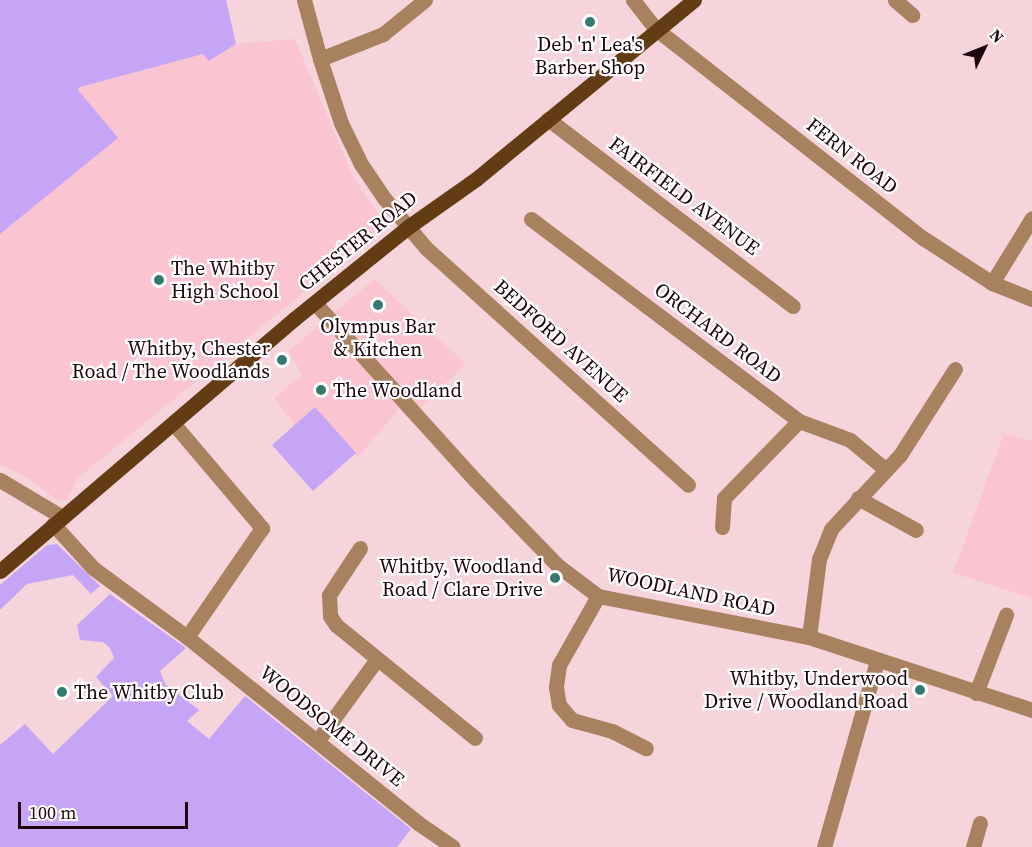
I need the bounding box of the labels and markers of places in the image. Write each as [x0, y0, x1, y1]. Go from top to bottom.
marker: Deb 'n' Lea's Barber Shop [583, 15, 597, 29]
place label: Deb 'n' Lea's Barber Shop [535, 32, 645, 79]
place label: The Whitby High School [171, 256, 279, 303]
marker: The Whitby High School [152, 273, 166, 287]
marker: Olympus Bar & Kitchen [371, 298, 385, 312]
place label: Olympus Bar & Kitchen [320, 314, 436, 361]
place label: Whitby, Chester Road / The Woodlands [71, 336, 270, 383]
marker: Whitby, Chester Road / The Woodlands [275, 353, 289, 367]
place label: The Woodland [333, 378, 462, 402]
marker: The Woodland [314, 383, 328, 397]
place label: Whitby, Woodland Road / Clare Drive [378, 554, 543, 601]
marker: Whitby, Woodland Road / Clare Drive [548, 571, 562, 585]
place label: Whitby, Underwood Drive / Woodland Road [703, 666, 908, 713]
place label: The Whitby Club [74, 680, 224, 704]
marker: Whitby, Underwood Drive / Woodland Road [913, 683, 927, 697]
marker: The Whitby Club [55, 685, 69, 699]

